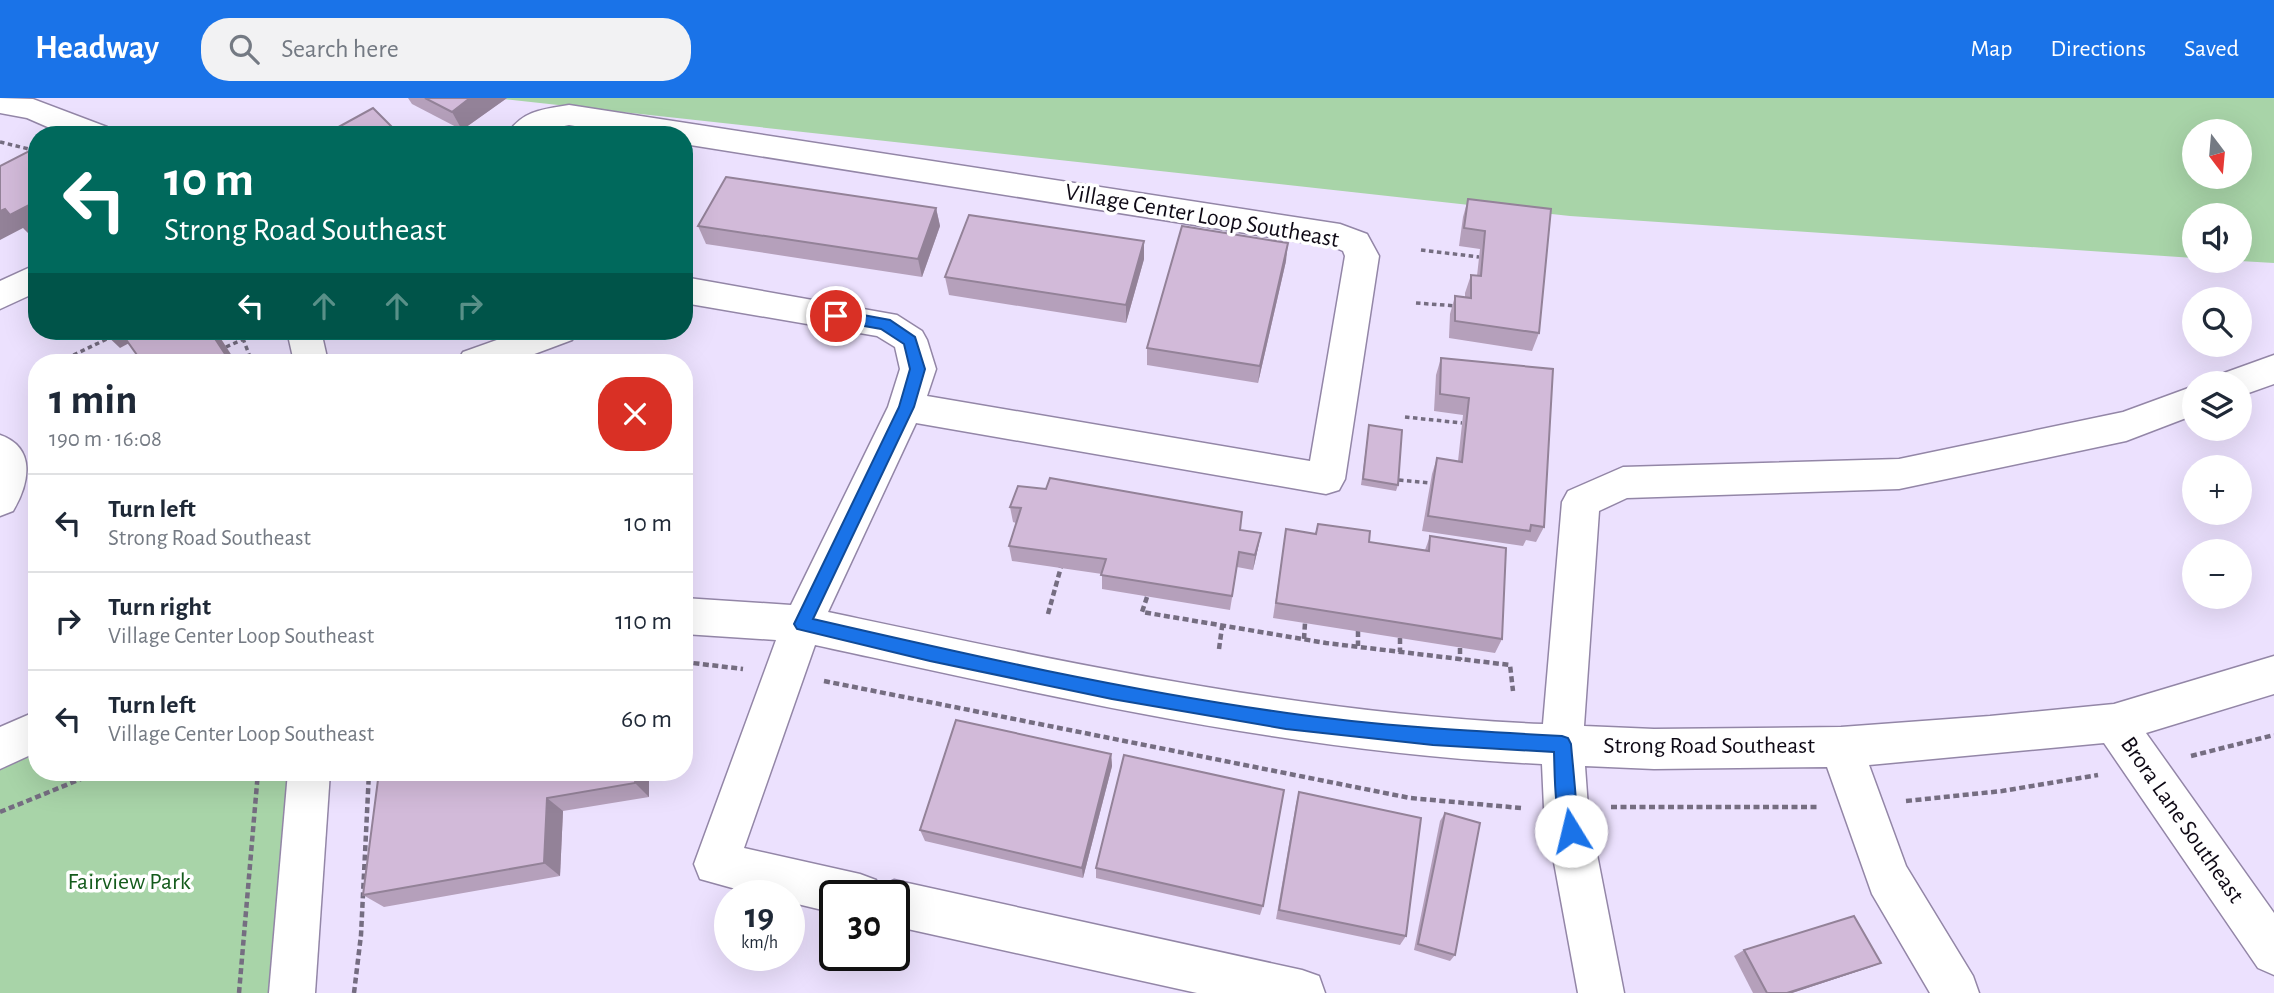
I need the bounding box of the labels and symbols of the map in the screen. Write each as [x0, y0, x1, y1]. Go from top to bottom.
north arrow [2182, 119, 2252, 189]
street label: Village Center Loop Southeast [1063, 180, 1341, 252]
pin [806, 286, 866, 346]
street label: Brora Lane Southeast [2116, 733, 2248, 908]
street label: Strong Road Southeast [1603, 734, 1815, 758]
position arrow [1534, 794, 1608, 868]
park label: Fairview Park [67, 870, 191, 894]
speed limit sign: 30 [819, 880, 910, 971]

